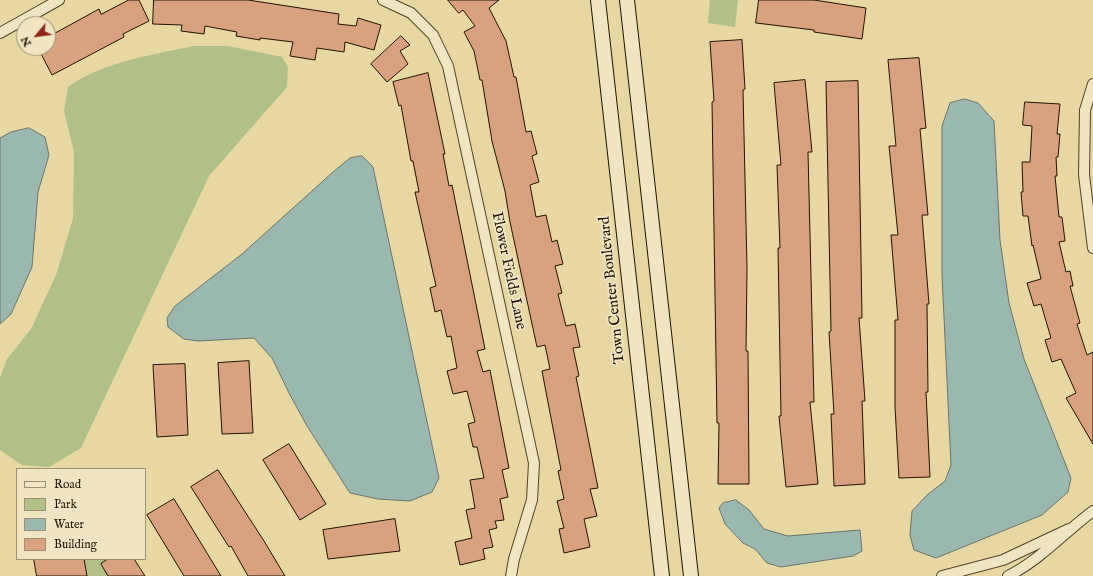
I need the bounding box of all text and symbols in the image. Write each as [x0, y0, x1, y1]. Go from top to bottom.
north arrow [16, 16, 56, 56]
text: N [18, 34, 35, 49]
street label: Flower Fields Lane [487, 210, 529, 332]
street label: Town Center Boulevard [596, 215, 630, 365]
legend [16, 468, 146, 560]
text: Road [54, 477, 81, 492]
text: Park [54, 497, 77, 512]
text: Water [54, 517, 84, 532]
text: Building [54, 537, 97, 552]

